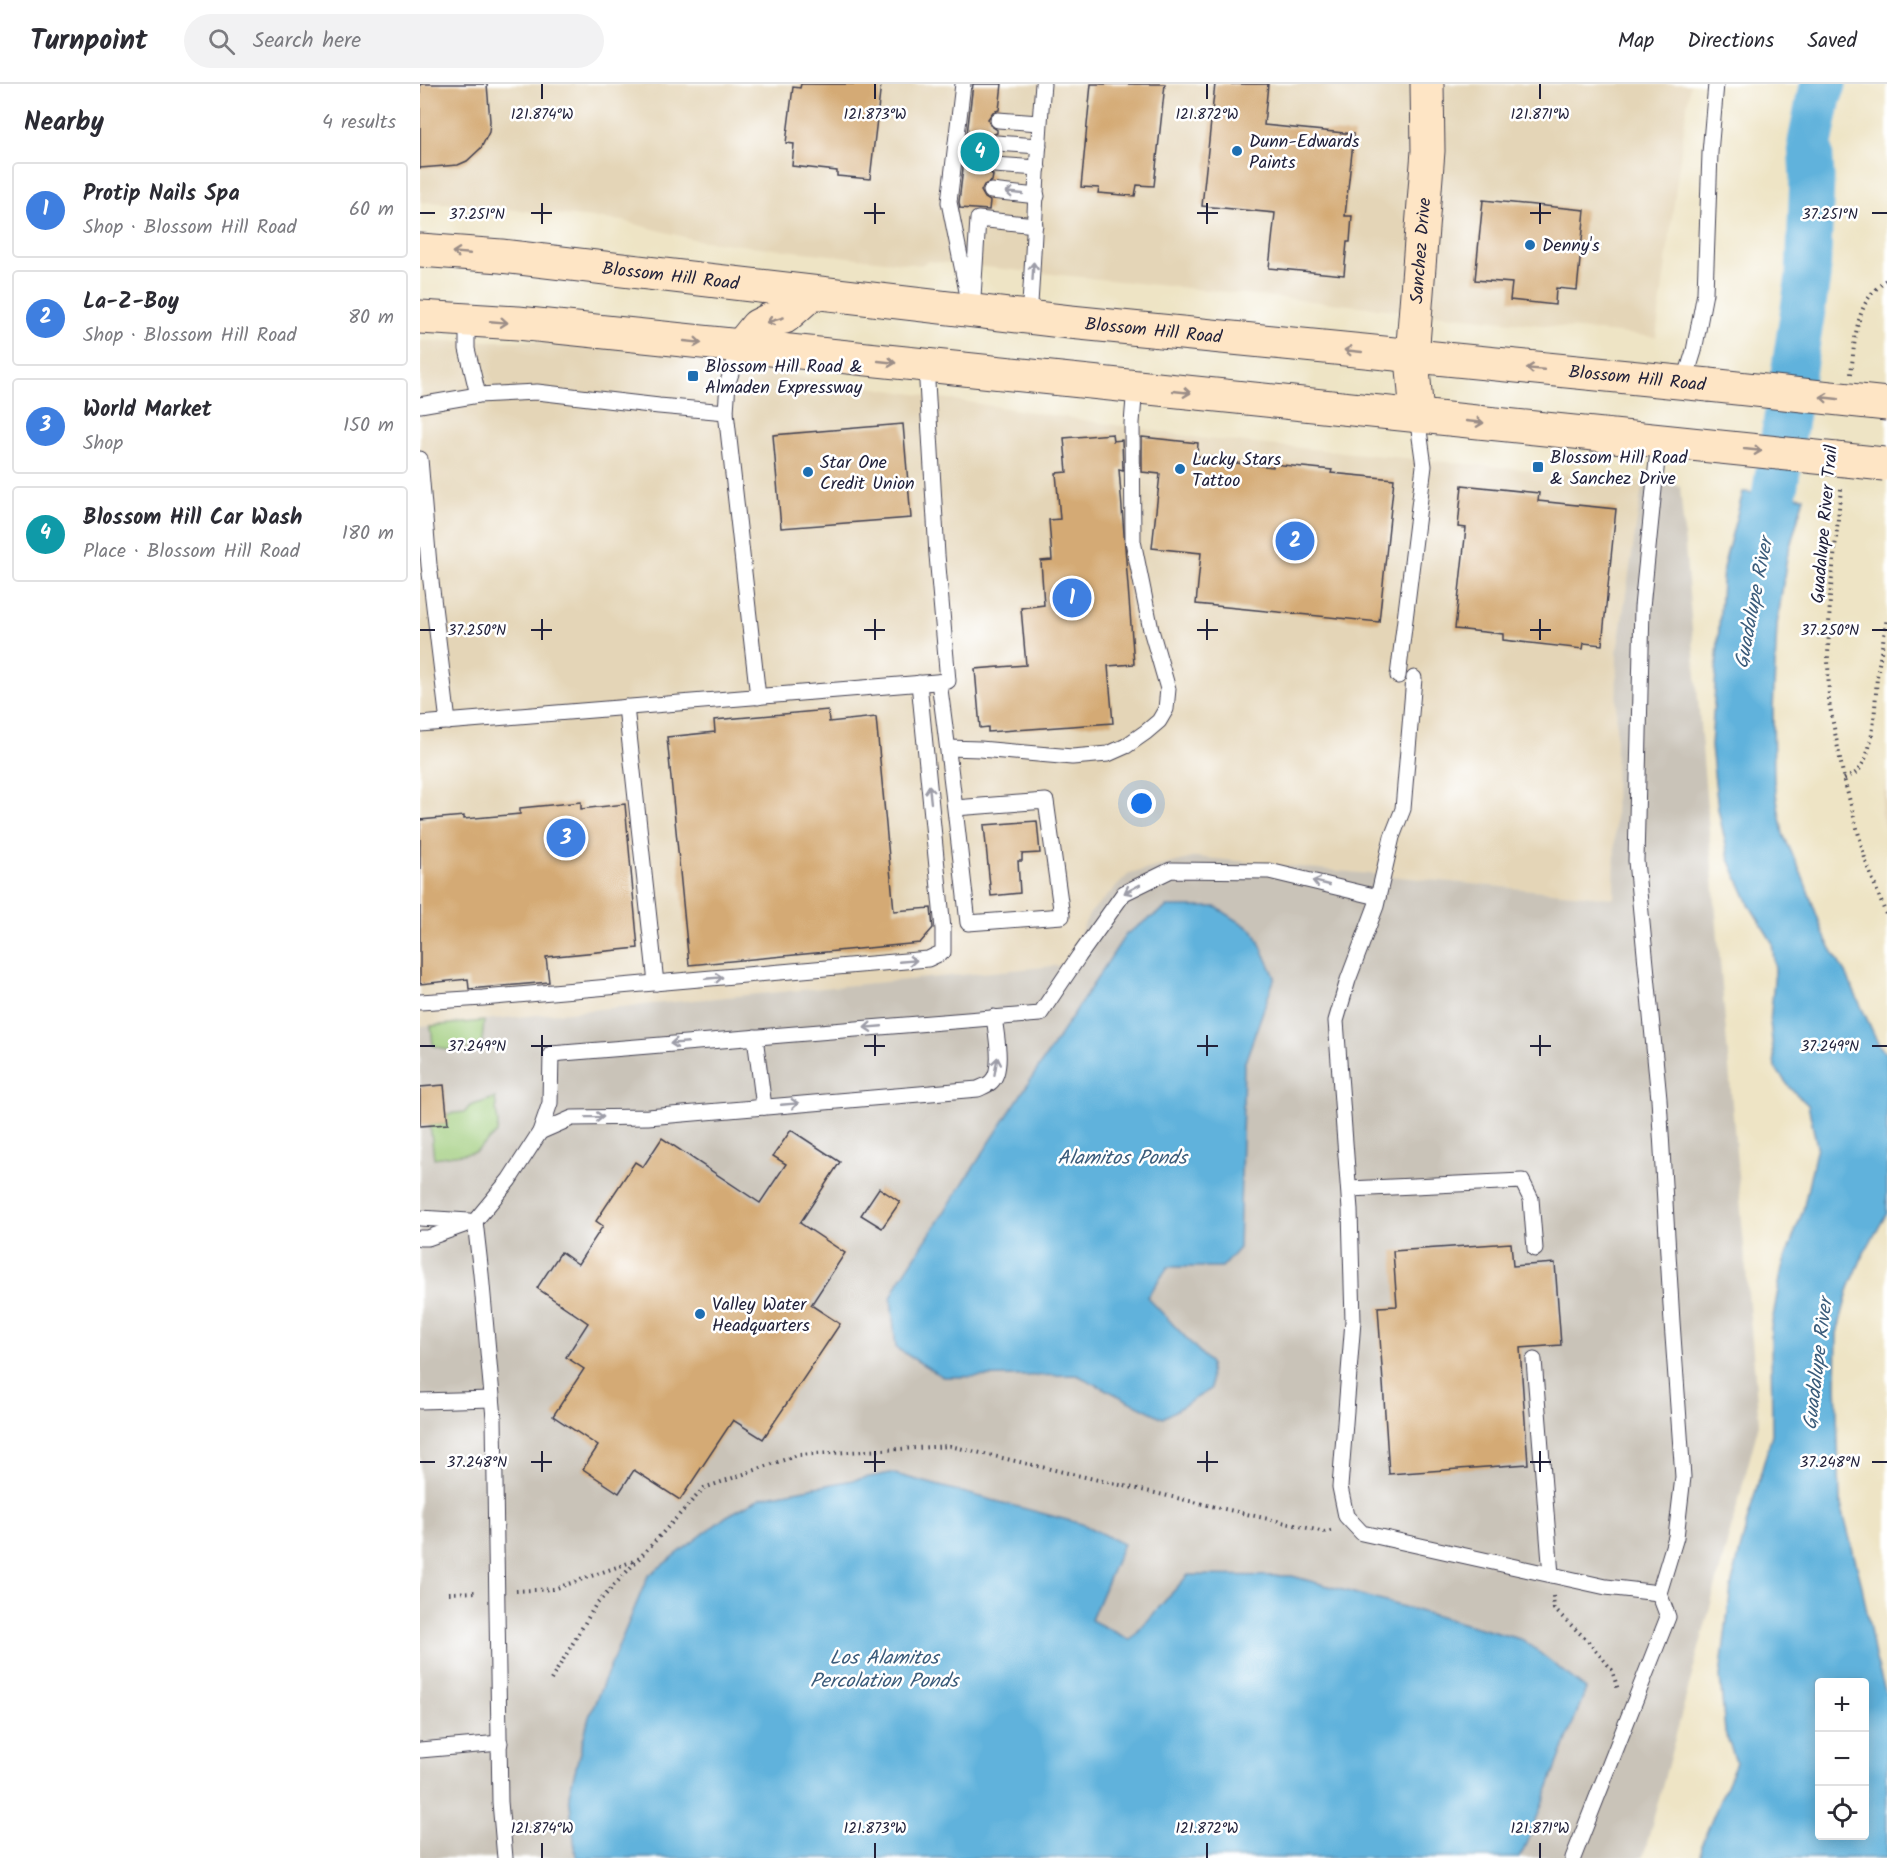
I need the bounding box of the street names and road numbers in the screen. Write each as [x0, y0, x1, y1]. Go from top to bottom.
street label: Sanchez Drive [1403, 197, 1440, 305]
street label: Blossom Hill Road [600, 255, 742, 300]
street label: Blossom Hill Road [1084, 311, 1224, 353]
street label: Blossom Hill Road [1567, 358, 1708, 401]
street label: Guadalupe River Trail [1804, 443, 1847, 605]

